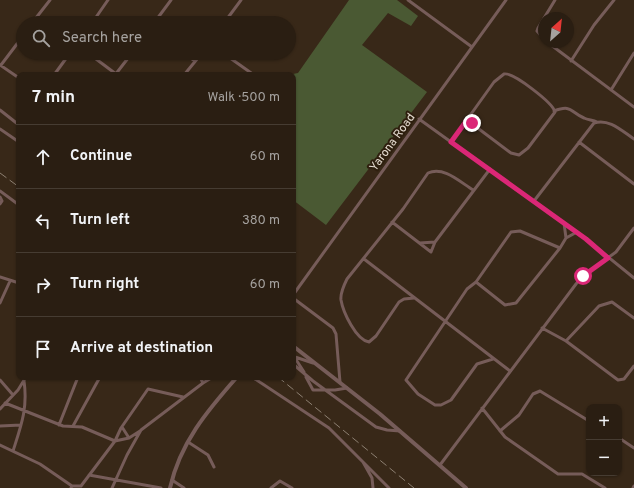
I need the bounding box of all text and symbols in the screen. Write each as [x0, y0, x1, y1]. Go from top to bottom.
north arrow [538, 12, 574, 48]
search box [16, 16, 296, 60]
icon: search [30, 27, 52, 49]
text: Search here [62, 29, 142, 48]
text: 7 min [32, 87, 75, 109]
text: Walk · 500 m [207, 90, 280, 106]
street label: Yarona Road [366, 110, 419, 175]
route end [463, 114, 481, 132]
icon: ahead [32, 146, 54, 168]
text: Continue [70, 147, 132, 166]
text: 60 m [250, 149, 280, 165]
icon: left [32, 210, 54, 232]
text: Turn left [70, 211, 130, 230]
text: 380 m [242, 213, 280, 229]
route start [574, 267, 592, 285]
icon: right [32, 274, 54, 296]
text: Turn right [70, 275, 139, 294]
text: 60 m [250, 277, 280, 293]
icon: arrive [32, 338, 54, 360]
text: Arrive at destination [70, 339, 213, 358]
map controls [586, 404, 622, 476]
button: + [586, 404, 622, 440]
button: − [586, 440, 622, 476]

